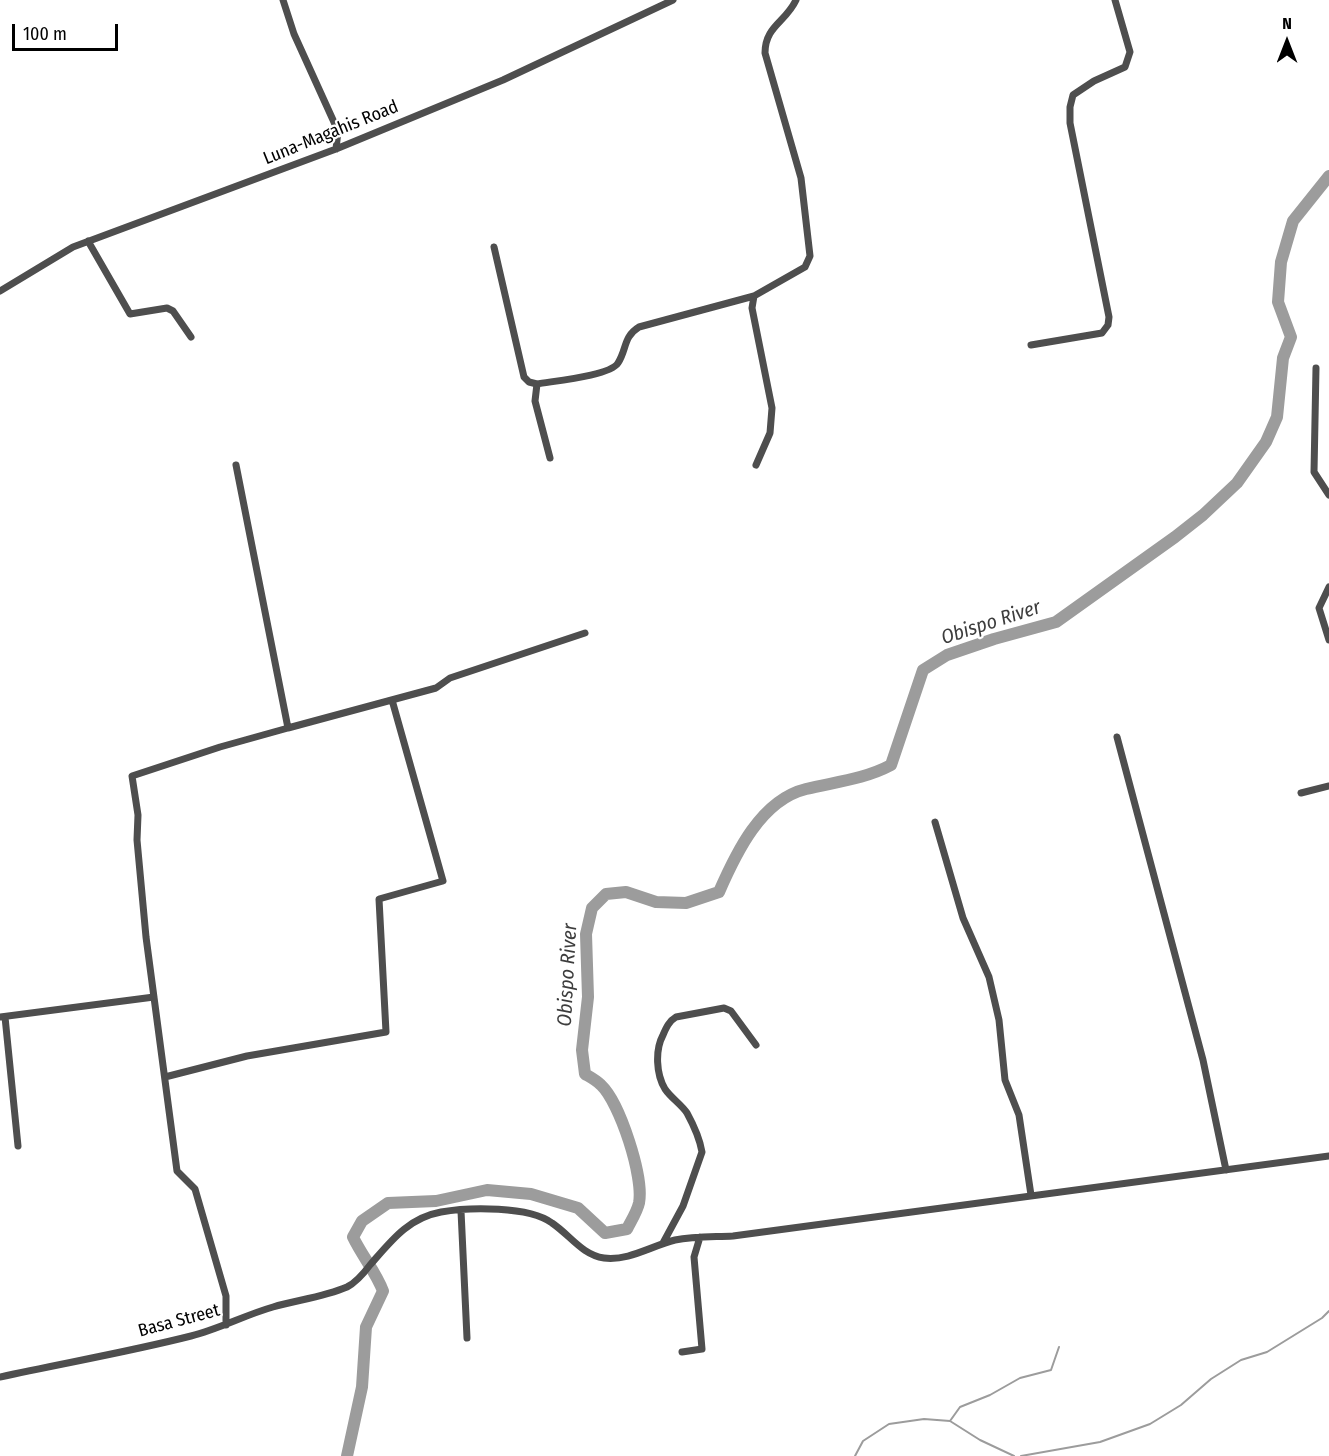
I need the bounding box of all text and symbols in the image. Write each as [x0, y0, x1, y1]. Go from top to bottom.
scale bar [15, 12, 122, 50]
north arrow [1257, 12, 1317, 72]
text: N [1282, 14, 1292, 33]
text: 100 m [23, 23, 67, 45]
street label: Luna-Magahis Road [260, 96, 402, 170]
water label: Obispo River [938, 596, 1044, 650]
water label: Obispo River [553, 923, 583, 1027]
street label: Basa Street [136, 1300, 222, 1342]

